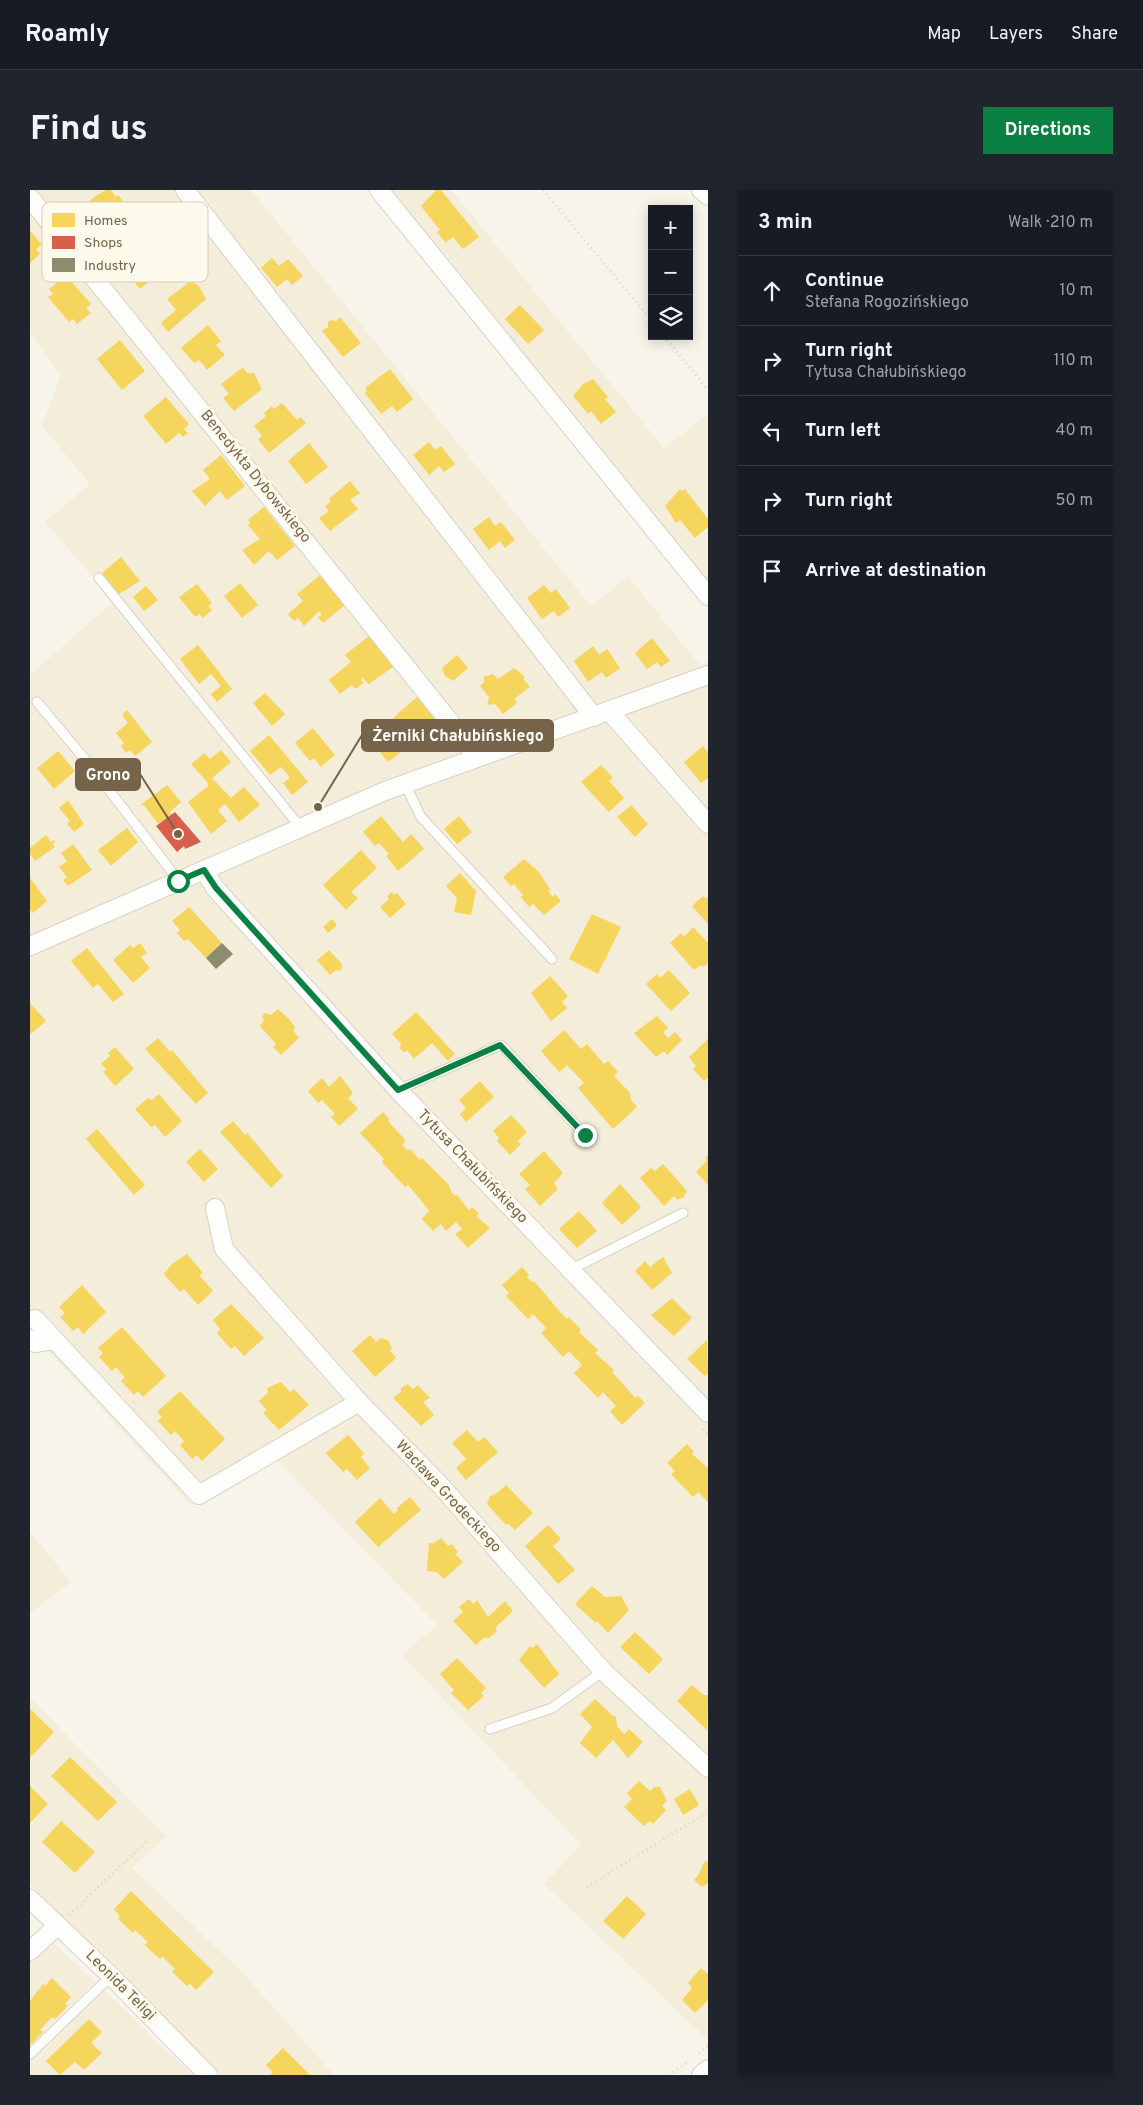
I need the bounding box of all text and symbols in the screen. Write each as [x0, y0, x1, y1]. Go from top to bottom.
text: Roamly [25, 20, 110, 50]
text: Map [927, 23, 961, 46]
text: Layers [989, 23, 1043, 46]
text: Share [1071, 23, 1118, 46]
button: Directions [983, 107, 1113, 154]
text: Find us [30, 108, 148, 152]
legend [42, 202, 208, 282]
map controls [648, 205, 693, 340]
button: + [648, 205, 693, 250]
text: 3 min [758, 209, 813, 236]
text: Homes [84, 213, 128, 230]
text: Walk · 210 m [1008, 213, 1093, 233]
text: Shops [84, 235, 123, 252]
button: − [648, 250, 693, 295]
text: Industry [84, 258, 136, 275]
text: Continue [805, 269, 884, 293]
icon: ahead [758, 277, 786, 305]
text: 10 m [1059, 281, 1093, 301]
text: Stefana Rogozińskiego [805, 293, 969, 313]
button: layers [648, 295, 693, 340]
text: Turn right [805, 339, 893, 363]
icon: right [758, 347, 786, 375]
text: 110 m [1053, 351, 1093, 371]
text: Tytusa Chałubińskiego [805, 363, 966, 383]
street label: Benedykta Dybowskiego [195, 407, 315, 547]
icon: left [758, 417, 786, 445]
text: Turn left [805, 419, 881, 443]
text: 40 m [1055, 421, 1093, 441]
icon: right [758, 487, 786, 515]
text: Turn right [805, 489, 893, 513]
text: 50 m [1056, 491, 1093, 511]
icon: arrive [758, 557, 786, 585]
text: Arrive at destination [805, 559, 986, 583]
callout: Żerniki Chałubińskiego [362, 720, 553, 751]
text: Żerniki Chałubińskiego [372, 725, 544, 747]
callout: Grono [76, 759, 140, 790]
text: Grono [86, 766, 130, 786]
route start [167, 870, 190, 893]
street label: Tytusa Chałubińskiego [413, 1106, 531, 1228]
route end [574, 1124, 597, 1147]
street label: Wacława Grodeckiego [391, 1437, 505, 1557]
street label: Leonida Teligi [81, 1947, 159, 2025]

